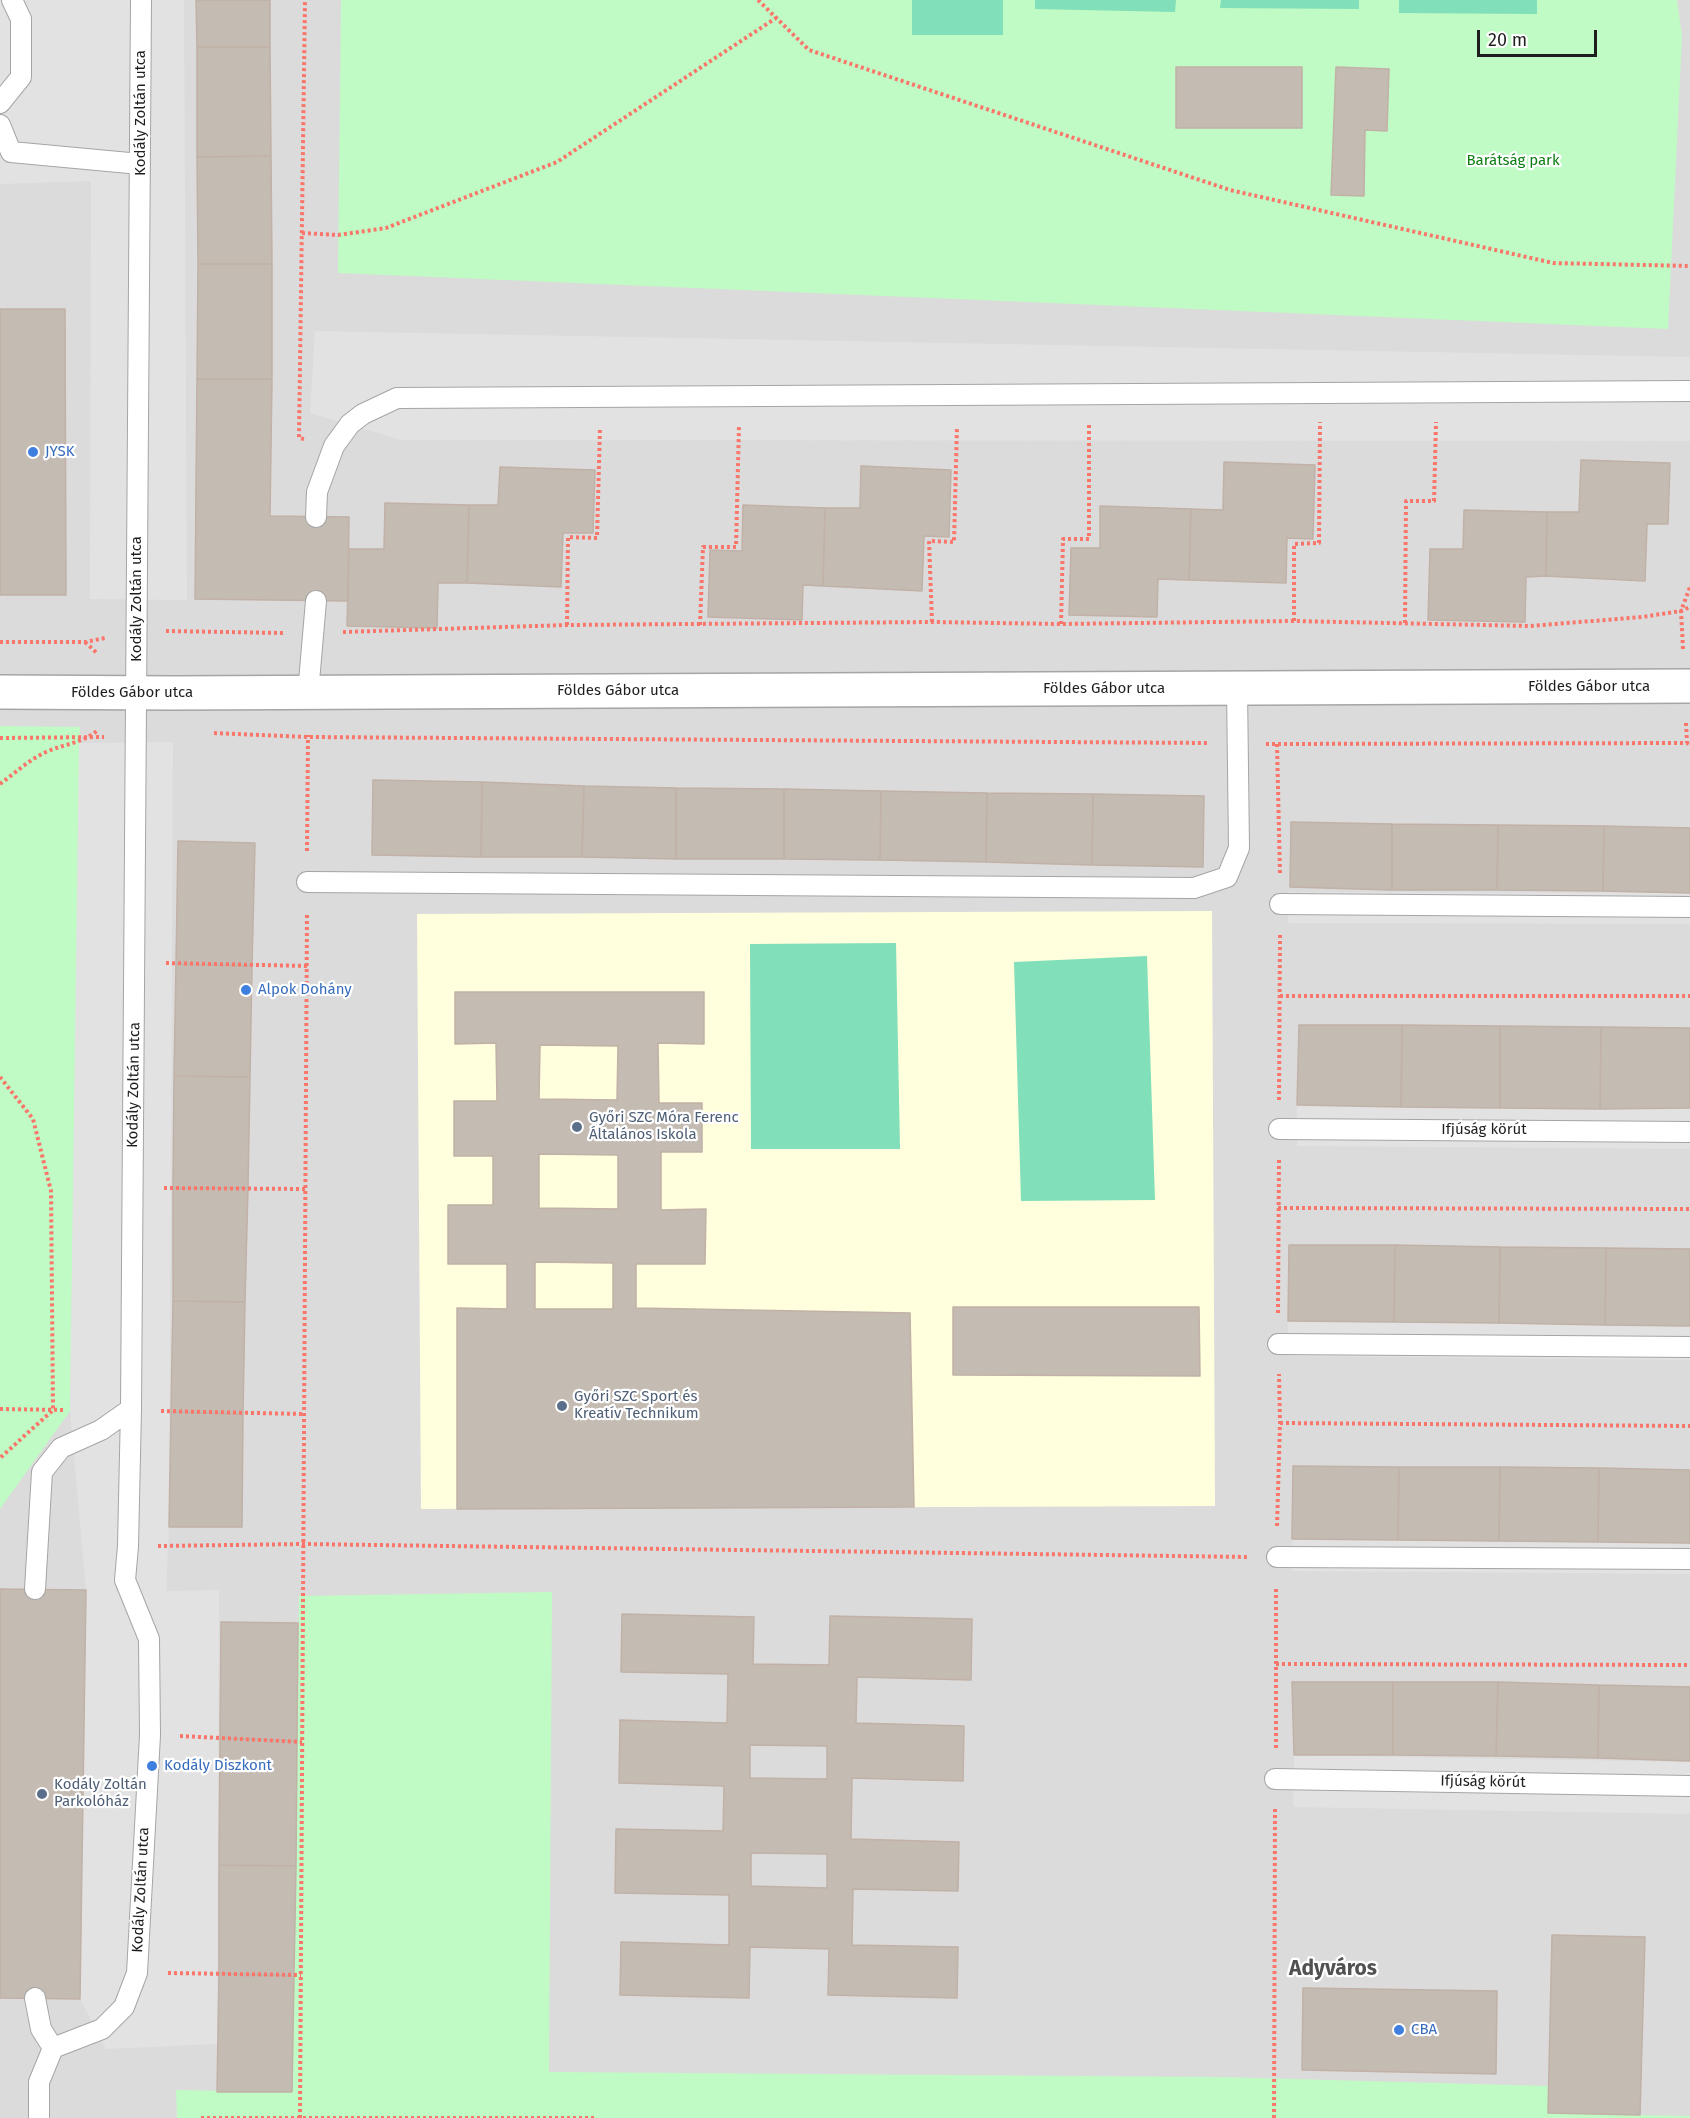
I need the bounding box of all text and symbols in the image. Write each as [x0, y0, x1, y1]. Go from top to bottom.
scale bar [1480, 18, 1600, 56]
text: 20 m [1488, 29, 1527, 51]
street label: Kodály Zoltán utca [132, 50, 150, 176]
park label: Barátság park [1466, 152, 1560, 170]
place label: JYSK [45, 443, 75, 461]
marker: JYSK [26, 445, 40, 459]
street label: Kodály Zoltán utca [128, 536, 146, 662]
street label: Földes Gábor utca [1528, 678, 1650, 696]
street label: Földes Gábor utca [1043, 680, 1165, 698]
street label: Földes Gábor utca [557, 682, 679, 700]
street label: Földes Gábor utca [71, 684, 193, 702]
place label: Alpok Dohány [258, 981, 352, 999]
marker: Alpok Dohány [239, 983, 253, 997]
street label: Kodály Zoltán utca [124, 1022, 144, 1148]
place label: Győri SZC Móra Ferenc Általános Iskola [589, 1109, 739, 1144]
marker: Győri SZC Móra Ferenc Általános Iskola [570, 1120, 584, 1134]
street label: Ifjúság körút [1441, 1121, 1527, 1139]
place label: Győri SZC Sport és Kreatív Technikum [574, 1388, 699, 1423]
marker: Győri SZC Sport és Kreatív Technikum [555, 1399, 569, 1413]
place label: Kodály Diszkont [164, 1757, 272, 1775]
marker: Kodály Diszkont [145, 1759, 159, 1773]
street label: Ifjúság körút [1440, 1772, 1526, 1792]
place label: Kodály Zoltán Parkolóház [54, 1776, 147, 1811]
marker: Kodály Zoltán Parkolóház [35, 1787, 49, 1801]
street label: Kodály Zoltán utca [129, 1827, 153, 1953]
district label: Adyváros [1289, 1956, 1377, 1982]
place label: CBA [1411, 2021, 1437, 2039]
marker: CBA [1392, 2023, 1406, 2037]

